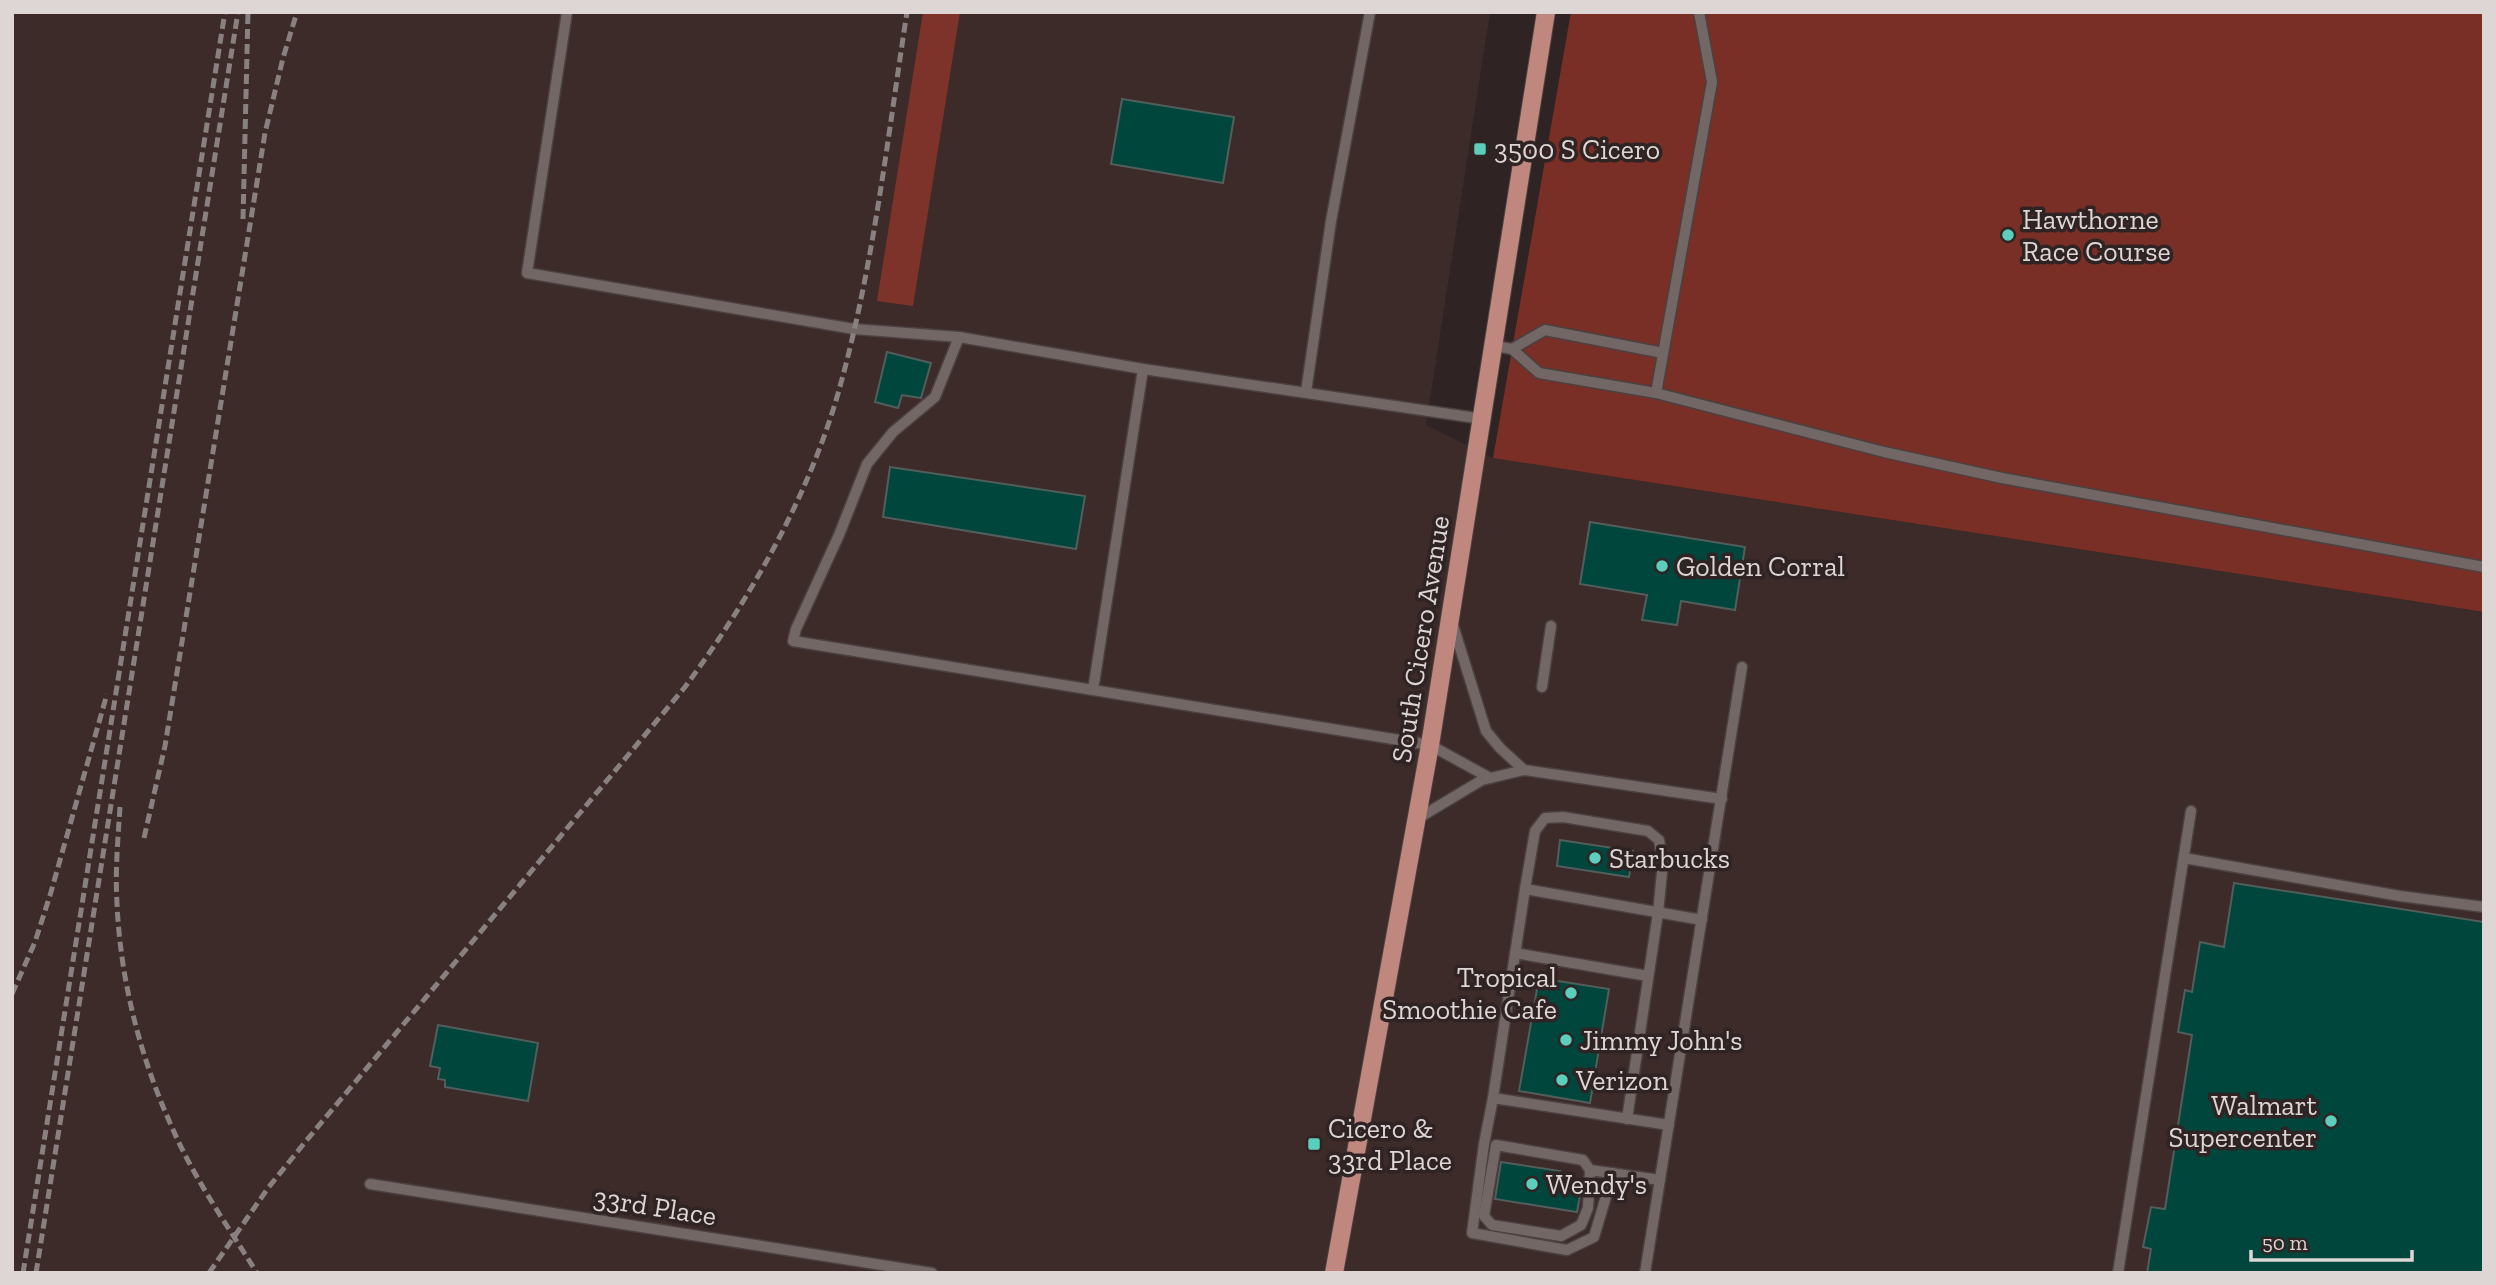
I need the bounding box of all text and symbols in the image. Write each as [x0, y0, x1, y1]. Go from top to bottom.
place label: 3500 S Cicero [1494, 133, 1660, 166]
marker: 3500 S Cicero [1472, 141, 1488, 157]
place label: Hawthorne Race Course [2022, 203, 2171, 268]
marker: Hawthorne Race Course [2000, 227, 2016, 243]
street label: South Cicero Avenue [1385, 513, 1456, 765]
place label: Golden Corral [1676, 550, 1845, 583]
marker: Golden Corral [1654, 558, 1670, 574]
place label: Starbucks [1609, 842, 1730, 875]
marker: Starbucks [1587, 850, 1603, 866]
place label: Tropical Smoothie Cafe [1382, 961, 1557, 1026]
marker: Tropical Smoothie Cafe [1563, 985, 1579, 1001]
place label: Jimmy John's [1580, 1024, 1743, 1057]
marker: Jimmy John's [1558, 1032, 1574, 1048]
place label: Verizon [1575, 1064, 1668, 1097]
marker: Verizon [1554, 1072, 1570, 1088]
place label: Walmart Supercenter [2169, 1089, 2318, 1154]
place label: Cicero & 33rd Place [1328, 1112, 1452, 1177]
marker: Walmart Supercenter [2323, 1113, 2339, 1129]
marker: Cicero & 33rd Place [1306, 1136, 1322, 1152]
place label: Wendy's [1546, 1168, 1647, 1201]
marker: Wendy's [1524, 1176, 1540, 1192]
street label: 33rd Place [591, 1180, 719, 1232]
scale bar [2251, 1218, 2412, 1262]
text: 50 m [2262, 1230, 2308, 1255]

